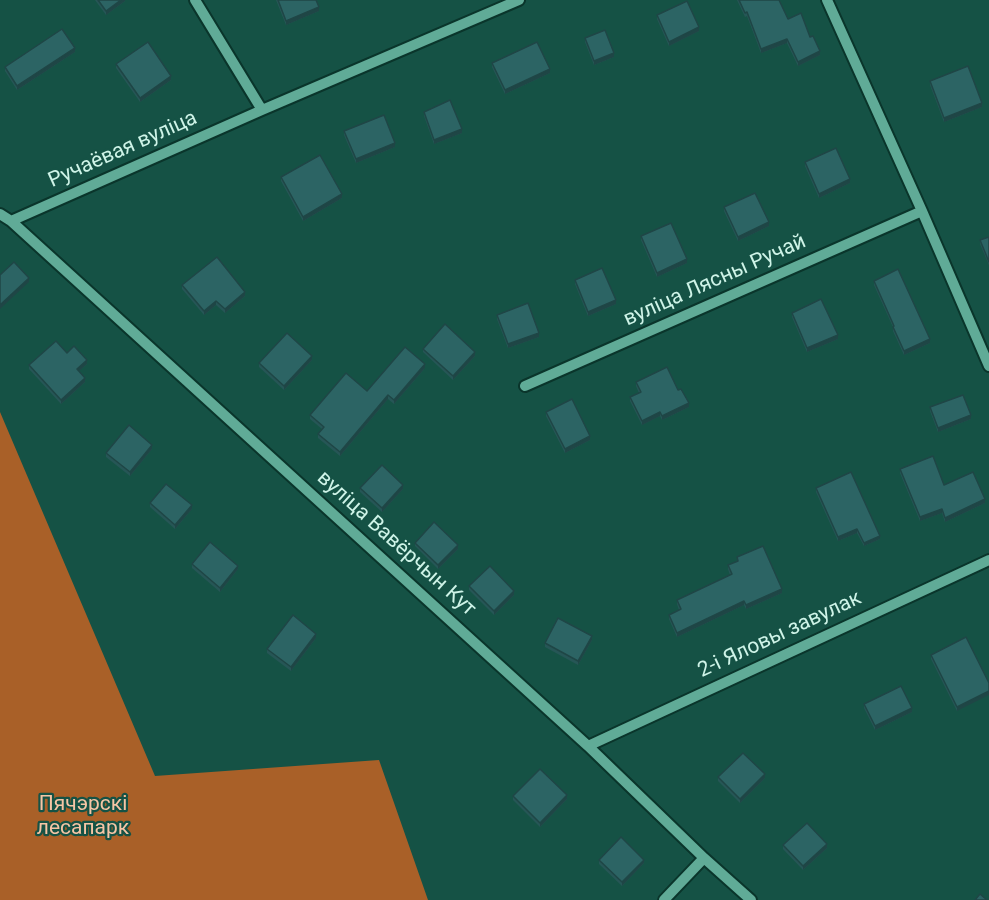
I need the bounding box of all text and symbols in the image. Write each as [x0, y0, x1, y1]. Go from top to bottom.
street label: Ручаёвая вуліца [45, 106, 201, 194]
street label: вуліца Лясны Ручай [620, 229, 810, 333]
street label: вуліца Вавёрчын Кут [311, 466, 481, 622]
street label: 2-і Яловы завулак [694, 586, 866, 684]
park label: Пячэрскі лесапарк [37, 792, 129, 842]

